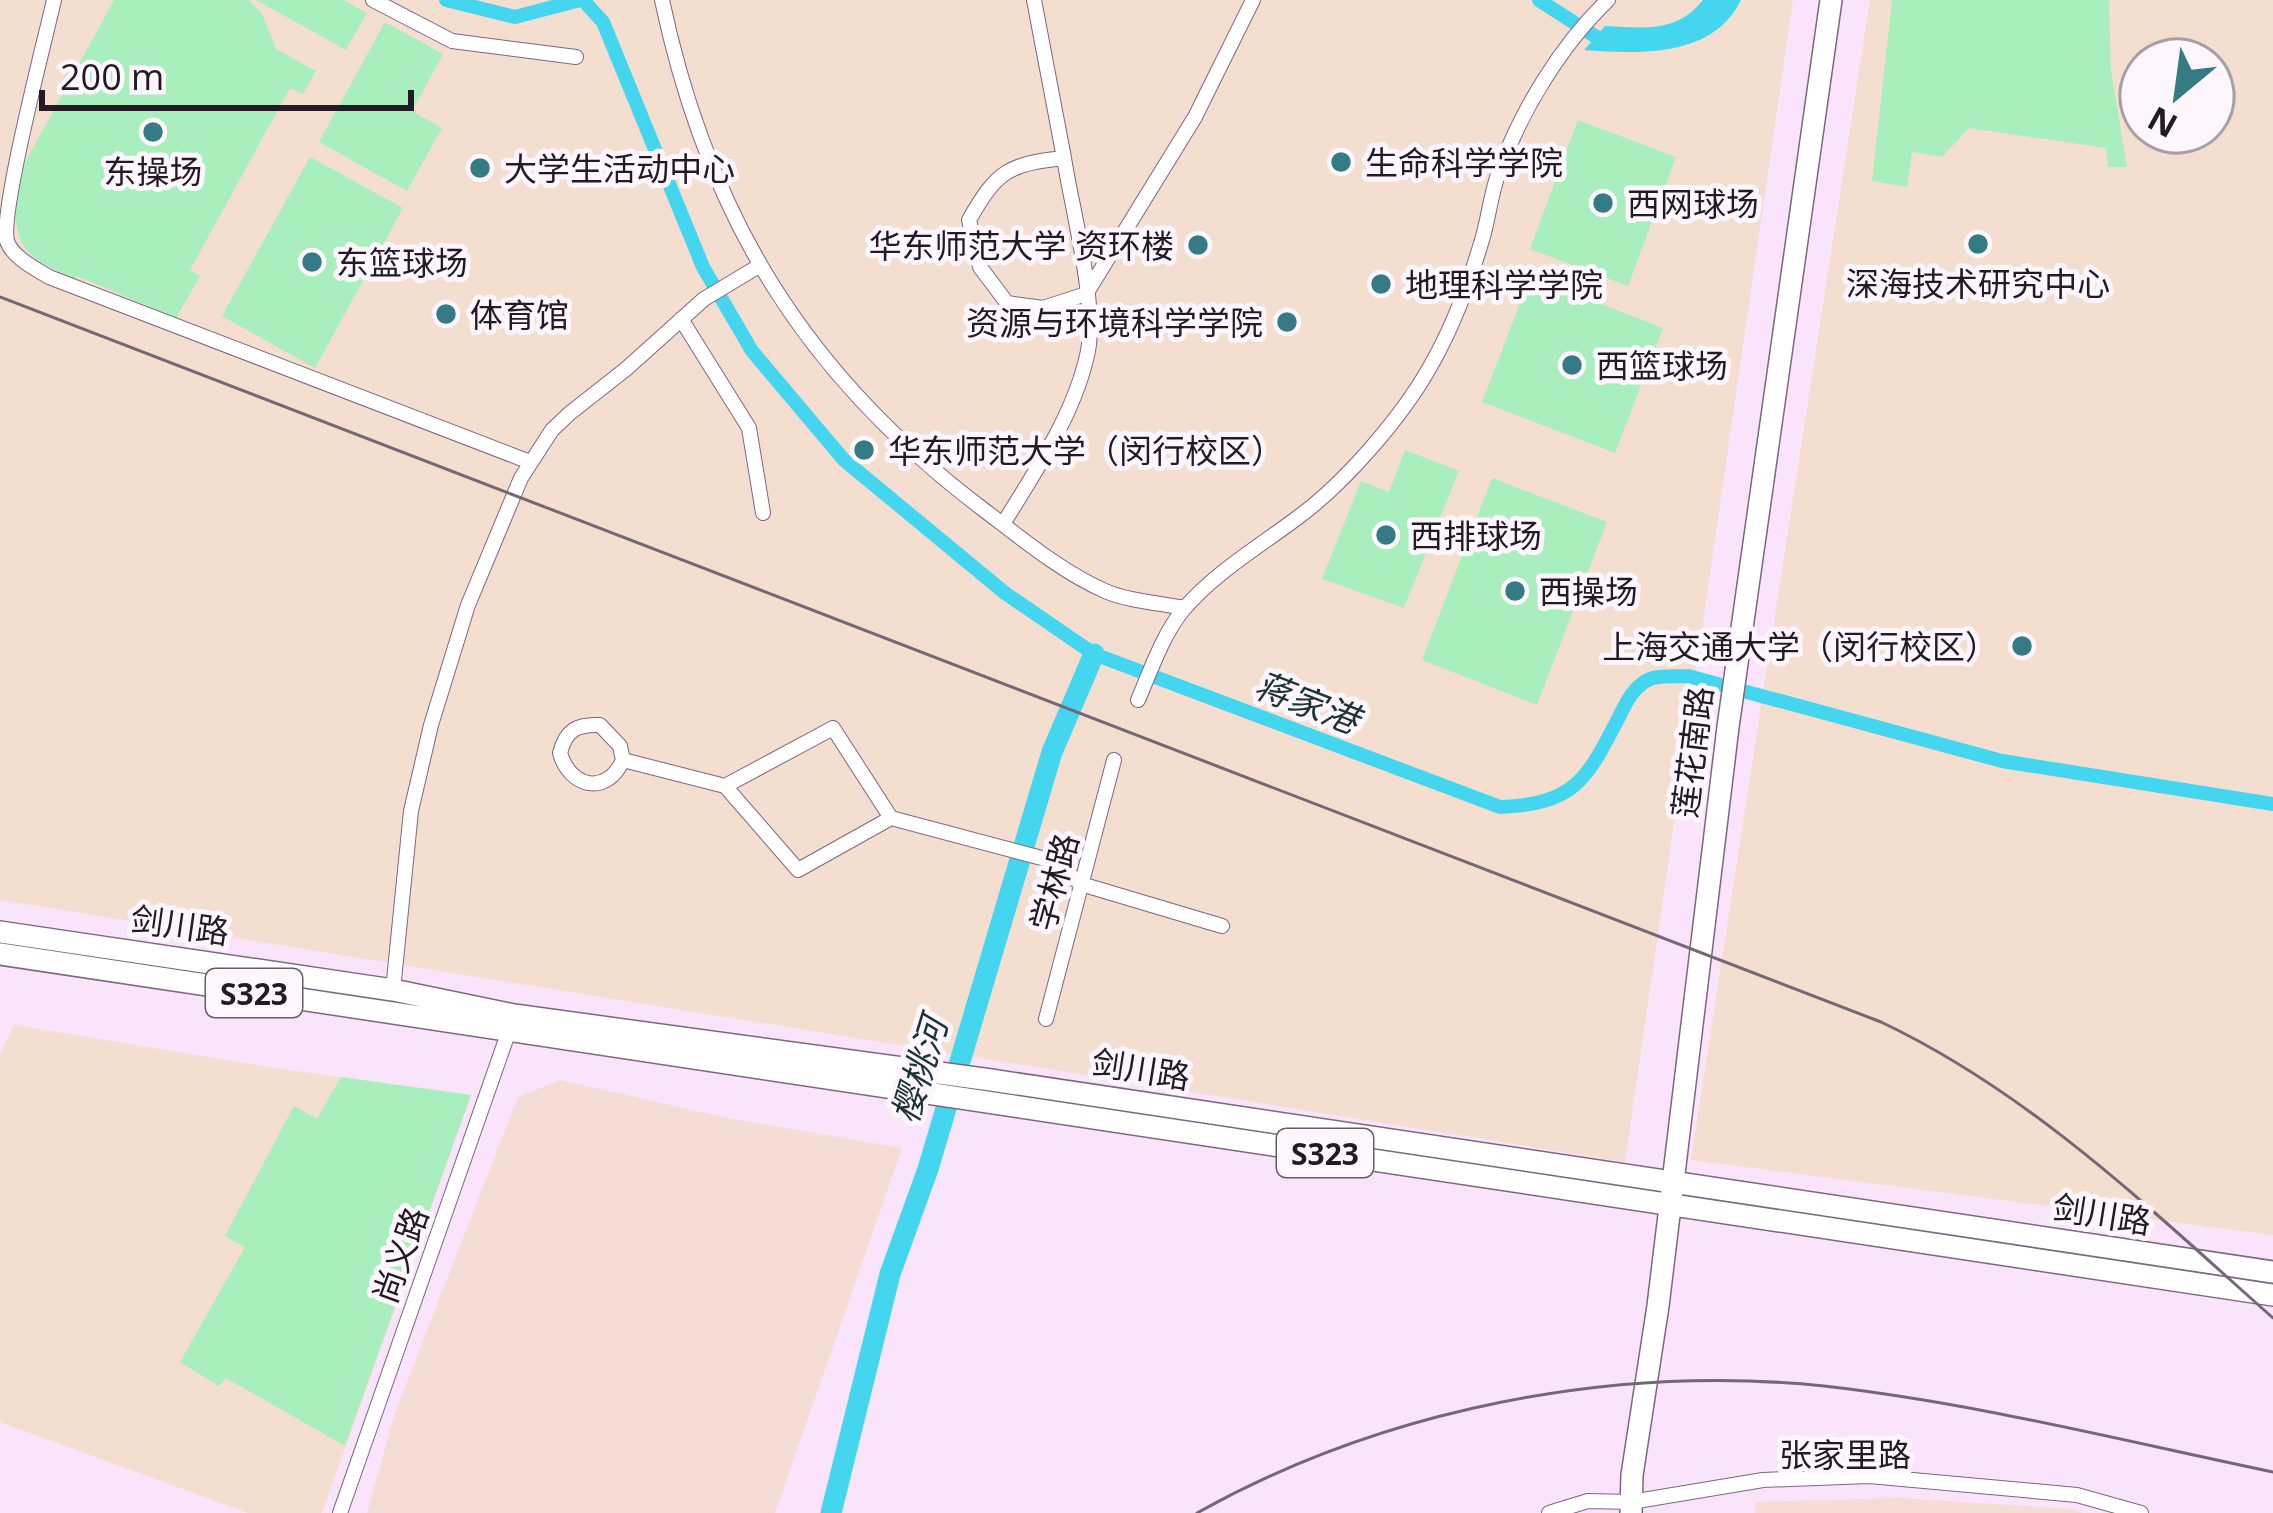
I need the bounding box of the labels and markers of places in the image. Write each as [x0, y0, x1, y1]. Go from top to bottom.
marker: 东操场 [140, 119, 166, 145]
place label: 生命科学学院 [1365, 140, 1563, 185]
place label: 大学生活动中心 [504, 146, 735, 191]
place label: 东操场 [104, 149, 203, 194]
marker: 生命科学学院 [1328, 149, 1354, 175]
marker: 大学生活动中心 [467, 155, 493, 181]
place label: 西网球场 [1627, 181, 1759, 226]
marker: 西网球场 [1590, 190, 1616, 216]
place label: 华东师范大学 资环楼 [868, 223, 1174, 268]
marker: 深海技术研究中心 [1965, 231, 1991, 257]
marker: 华东师范大学 资环楼 [1185, 232, 1211, 258]
place label: 东篮球场 [336, 240, 468, 285]
marker: 东篮球场 [299, 249, 325, 275]
place label: 深海技术研究中心 [1846, 261, 2110, 306]
place label: 地理科学学院 [1405, 262, 1603, 307]
marker: 地理科学学院 [1368, 271, 1394, 297]
place label: 体育馆 [470, 292, 569, 337]
place label: 资源与环境科学学院 [966, 300, 1263, 345]
marker: 体育馆 [433, 301, 459, 327]
marker: 资源与环境科学学院 [1274, 309, 1300, 335]
place label: 西篮球场 [1596, 343, 1728, 388]
marker: 西篮球场 [1559, 352, 1585, 378]
place label: 华东师范大学（闵行校区） [888, 428, 1284, 473]
marker: 华东师范大学（闵行校区） [851, 437, 877, 463]
place label: 西排球场 [1410, 513, 1542, 558]
marker: 西排球场 [1373, 522, 1399, 548]
place label: 西操场 [1539, 569, 1638, 614]
marker: 西操场 [1502, 578, 1528, 604]
place label: 上海交通大学（闵行校区） [1602, 624, 1998, 669]
marker: 上海交通大学（闵行校区） [2009, 633, 2035, 659]

